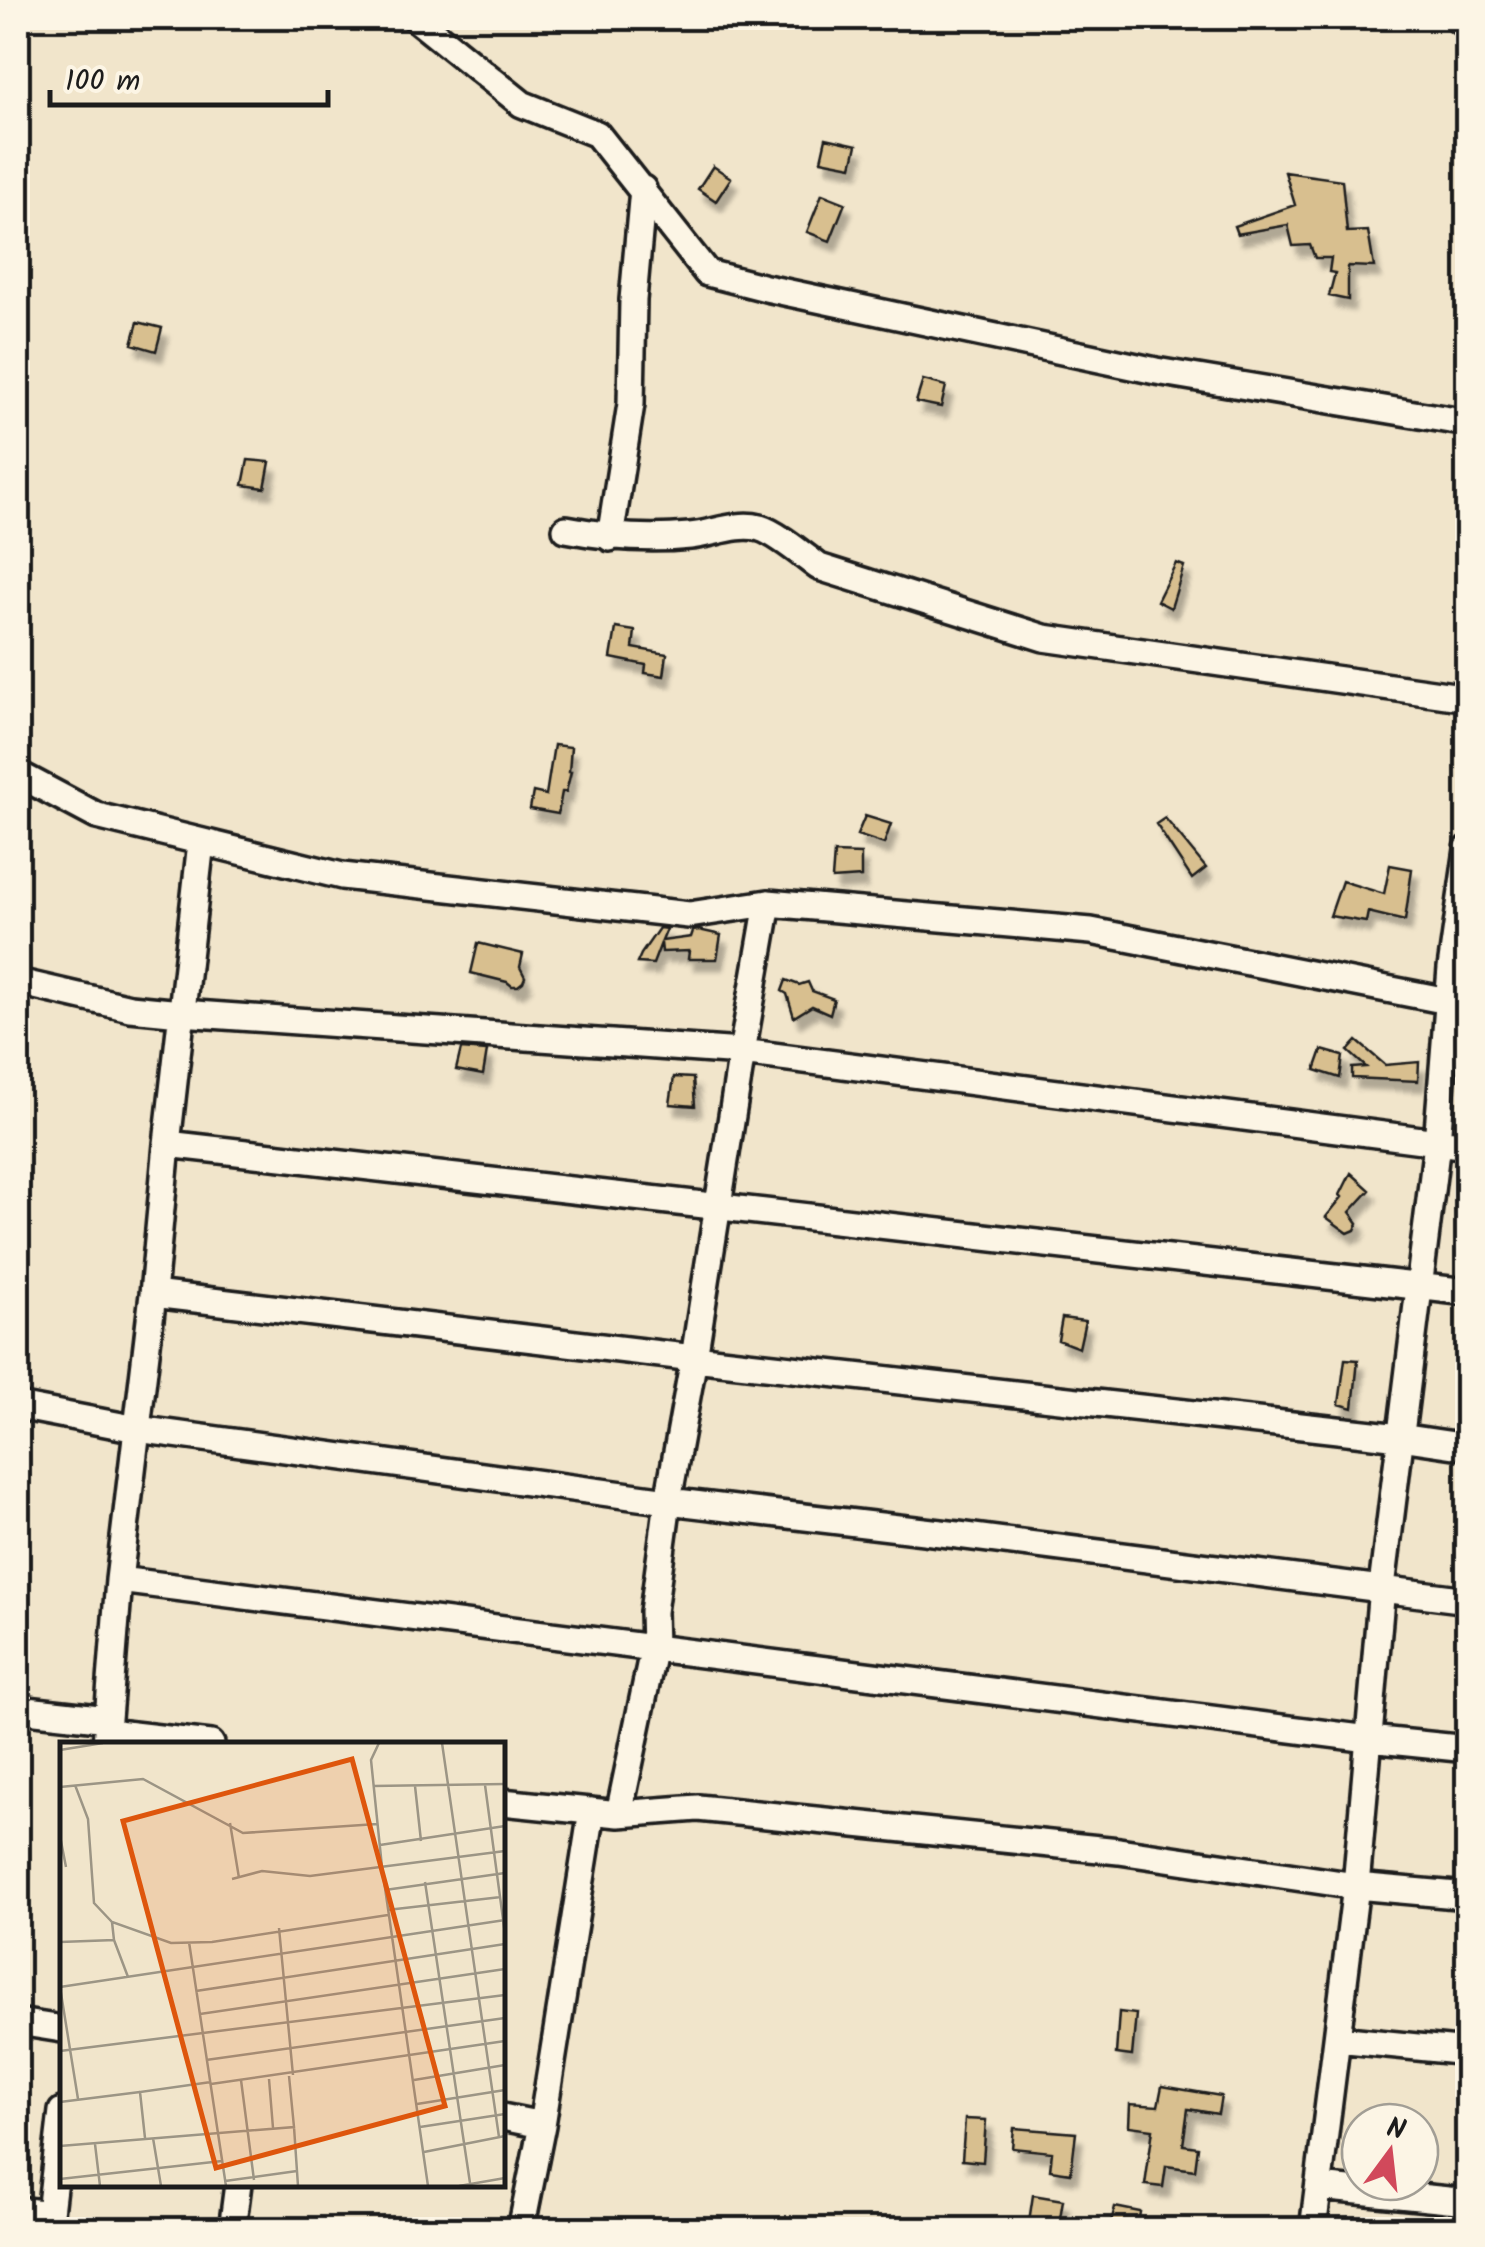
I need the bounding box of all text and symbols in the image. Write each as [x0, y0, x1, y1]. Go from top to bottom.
scale bar [50, 45, 328, 107]
text: 100 m [65, 58, 140, 106]
inset map [60, 1742, 505, 2187]
north arrow [1340, 2102, 1440, 2202]
text: N [1381, 2106, 1410, 2154]

